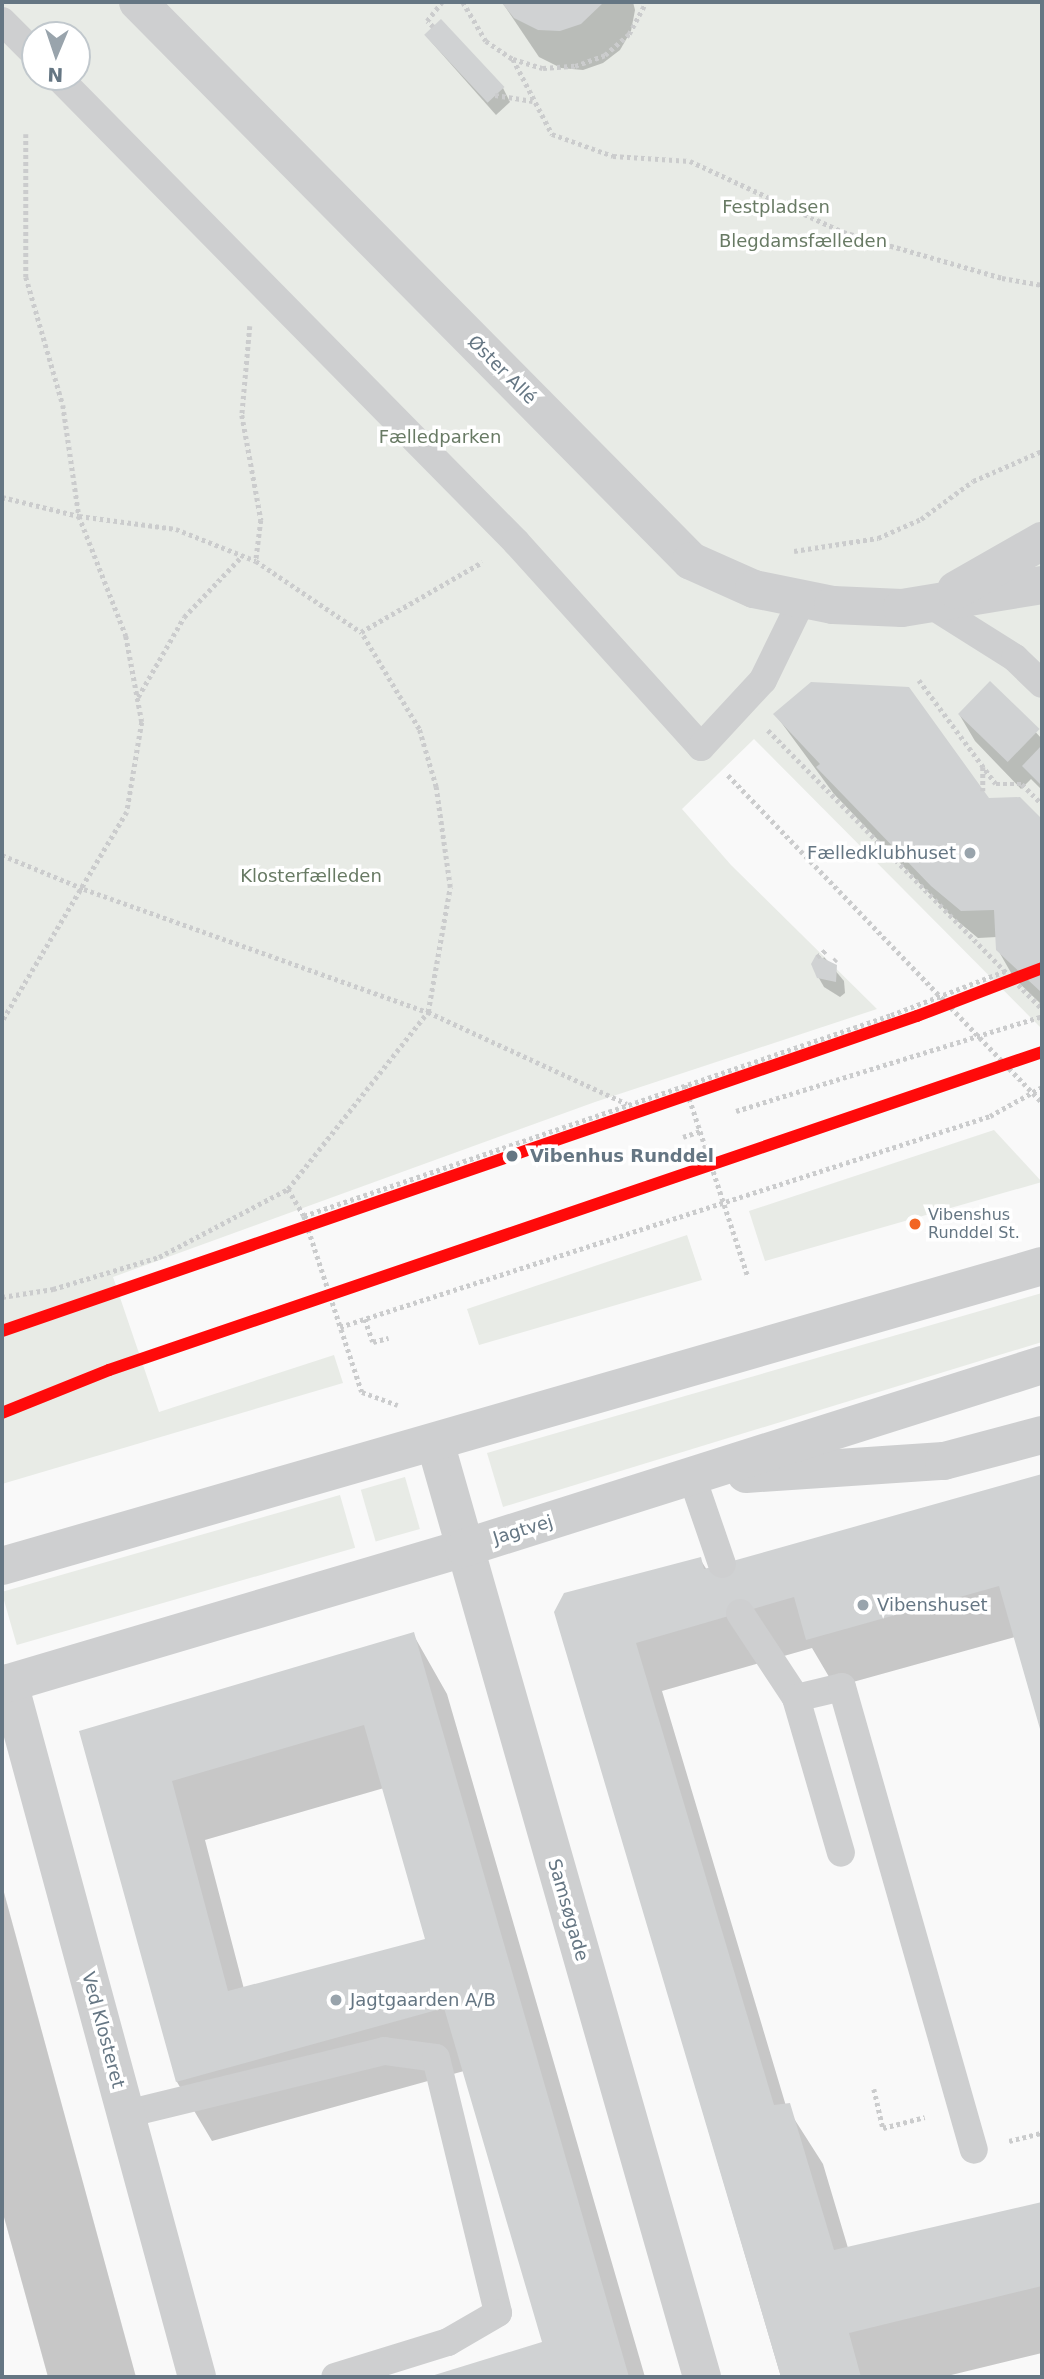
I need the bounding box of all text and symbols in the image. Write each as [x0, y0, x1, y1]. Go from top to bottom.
north arrow [21, 21, 91, 91]
text: N [47, 64, 64, 86]
park label: Festpladsen [722, 196, 830, 218]
park label: Blegdamsfælleden [719, 230, 887, 252]
street label: Øster Allé [463, 331, 541, 409]
park label: Fælledparken [379, 426, 501, 448]
place label: Fælledklubhuset [807, 842, 956, 864]
marker: Fælledklubhuset [962, 845, 978, 861]
park label: Klosterfælleden [240, 865, 382, 887]
marker: Vibenhus Runddel [500, 1144, 524, 1168]
place label: Vibenhus Runddel [530, 1145, 714, 1167]
place label: Vibenshus Runddel St. [928, 1205, 1020, 1243]
marker: Vibenshus Runddel St. [908, 1217, 922, 1231]
street label: Jagtvej [490, 1511, 556, 1549]
place label: Vibenshuset [877, 1594, 988, 1616]
marker: Vibenshuset [855, 1597, 871, 1613]
street label: Samsøgade [543, 1856, 593, 1964]
street label: Ved Klosteret [77, 1969, 129, 2091]
place label: Jagtgaarden A/B [350, 1989, 496, 2011]
marker: Jagtgaarden A/B [328, 1992, 344, 2008]

